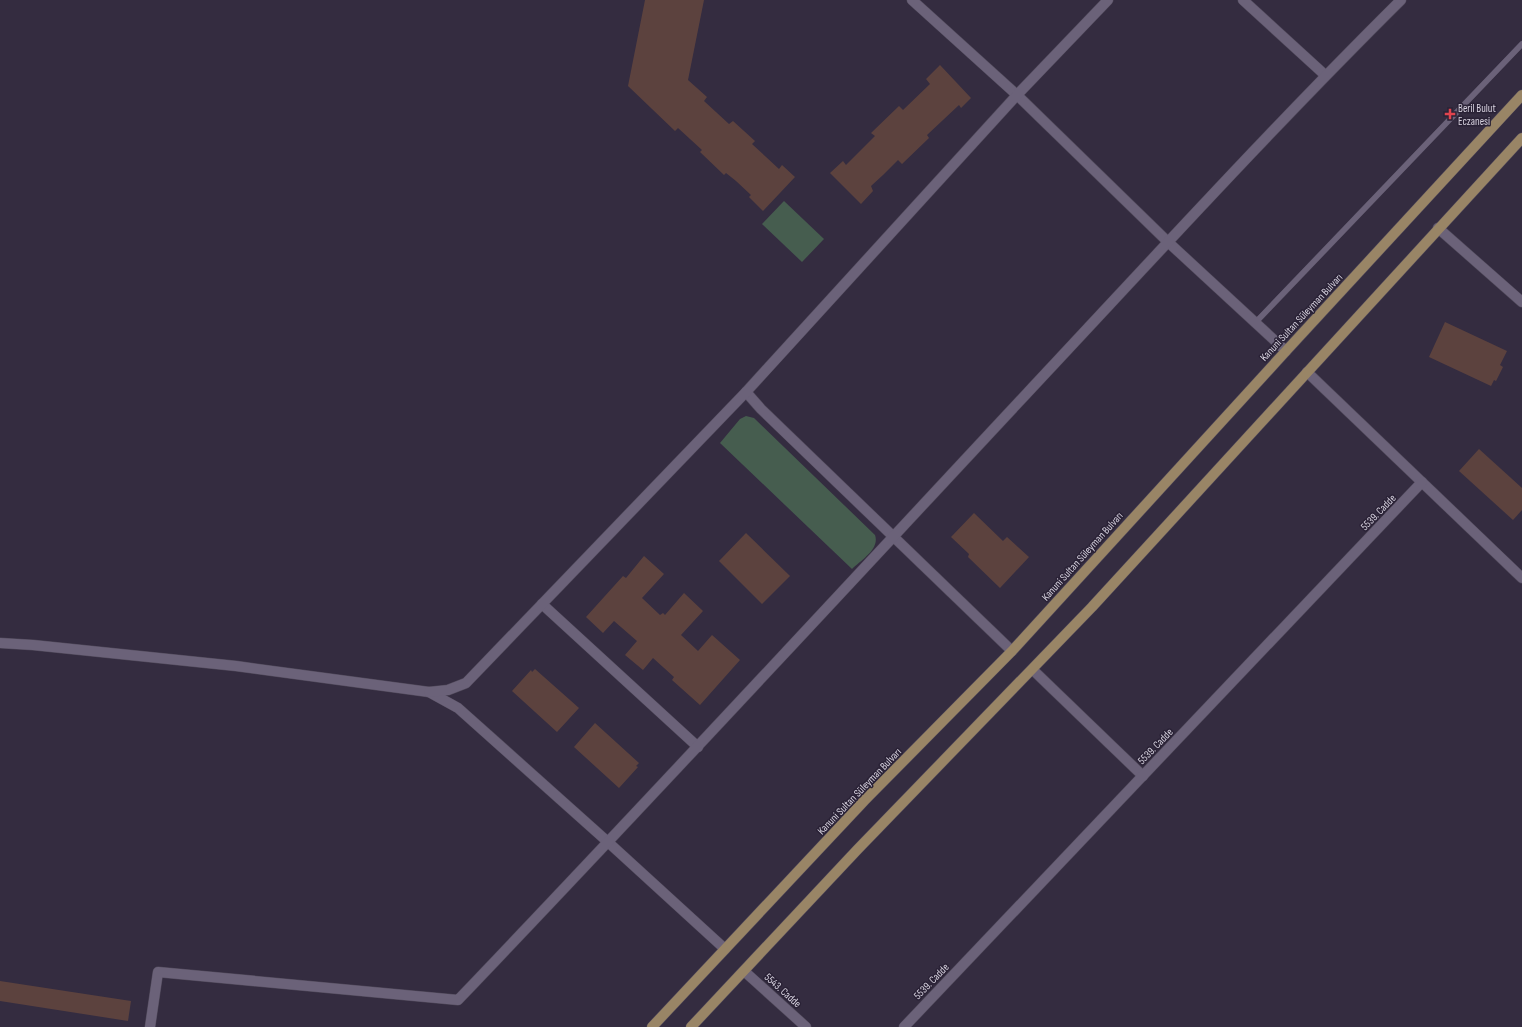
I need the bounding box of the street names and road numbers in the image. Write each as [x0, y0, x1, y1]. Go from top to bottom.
street label: Kanuni Sultan Süleyman Bulvarı [1257, 271, 1345, 364]
street label: 5539. Cadde [1358, 492, 1399, 533]
street label: Kanuni Sultan Süleyman Bulvarı [1039, 509, 1126, 603]
street label: 5539. Cadde [1135, 726, 1176, 767]
street label: Kanuni Sultan Süleyman Bulvarı [815, 745, 904, 837]
street label: 5539. Cadde [911, 961, 952, 1002]
street label: 5543. Cadde [762, 971, 804, 1010]

